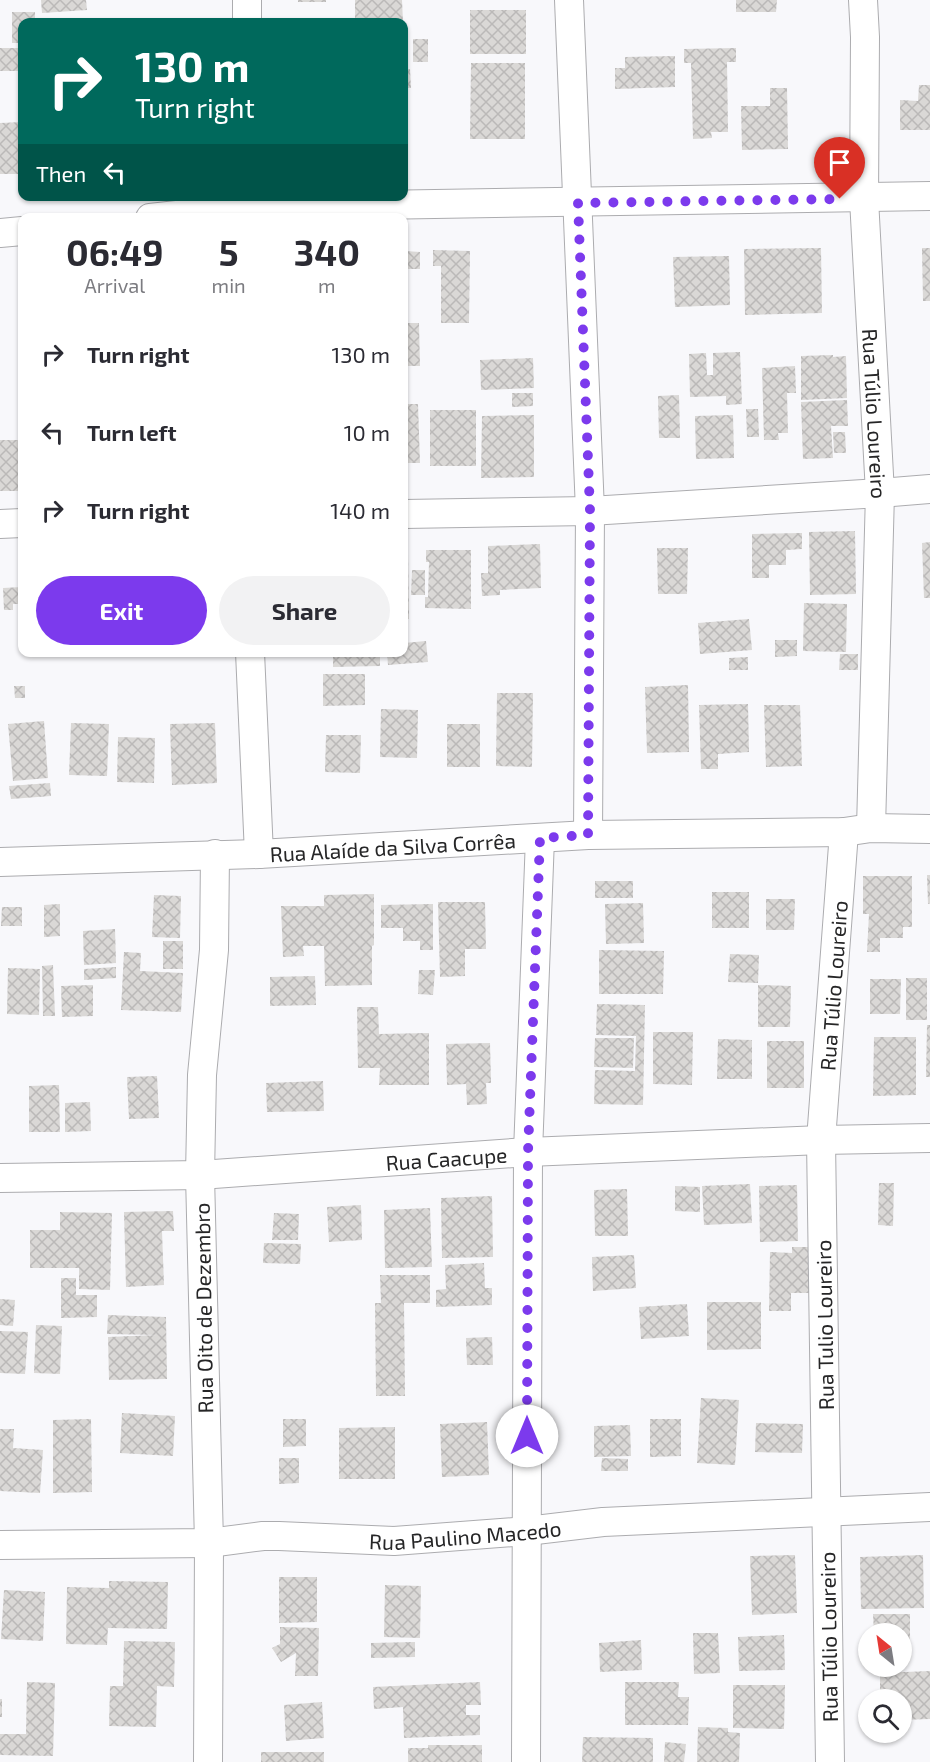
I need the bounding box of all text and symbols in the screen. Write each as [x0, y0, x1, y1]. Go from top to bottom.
text: 130 m [135, 40, 250, 90]
icon: right [36, 42, 114, 120]
text: Turn right [135, 91, 255, 123]
pin [814, 137, 865, 199]
icon: arrive [823, 146, 856, 179]
icon: left [98, 156, 131, 189]
text: Then [36, 160, 86, 186]
text: 06:49 [66, 230, 164, 273]
text: 5 [219, 230, 239, 273]
text: 340 [294, 230, 360, 273]
text: Arrival [84, 273, 145, 297]
text: min [212, 273, 246, 297]
text: m [318, 273, 336, 297]
street label: Rua Túlio Loureiro [859, 328, 893, 499]
icon: right [36, 338, 69, 371]
text: Turn right [87, 341, 189, 367]
text: 130 m [332, 341, 390, 367]
icon: left [36, 416, 69, 449]
text: Turn left [87, 419, 176, 445]
text: 10 m [344, 419, 390, 445]
icon: right [36, 494, 69, 527]
text: Turn right [87, 497, 189, 523]
text: 140 m [330, 497, 390, 523]
button: Exit [36, 576, 207, 645]
button: Share [219, 576, 390, 645]
street label: Rua Alaíde da Silva Corrêa [269, 827, 516, 866]
street label: Rua Túlio Loureiro [814, 900, 851, 1071]
street label: Rua Caacupe [385, 1141, 508, 1174]
street label: Rua Oito de Dezembro [189, 1202, 217, 1414]
street label: Rua Tulio Loureiro [810, 1240, 838, 1410]
position arrow [495, 1404, 559, 1468]
street label: Rua Paulino Macedo [369, 1515, 563, 1553]
street label: Rua Túlio Loureiro [814, 1552, 842, 1722]
north arrow [858, 1623, 912, 1677]
map controls [858, 1623, 912, 1743]
button: search [858, 1689, 912, 1743]

